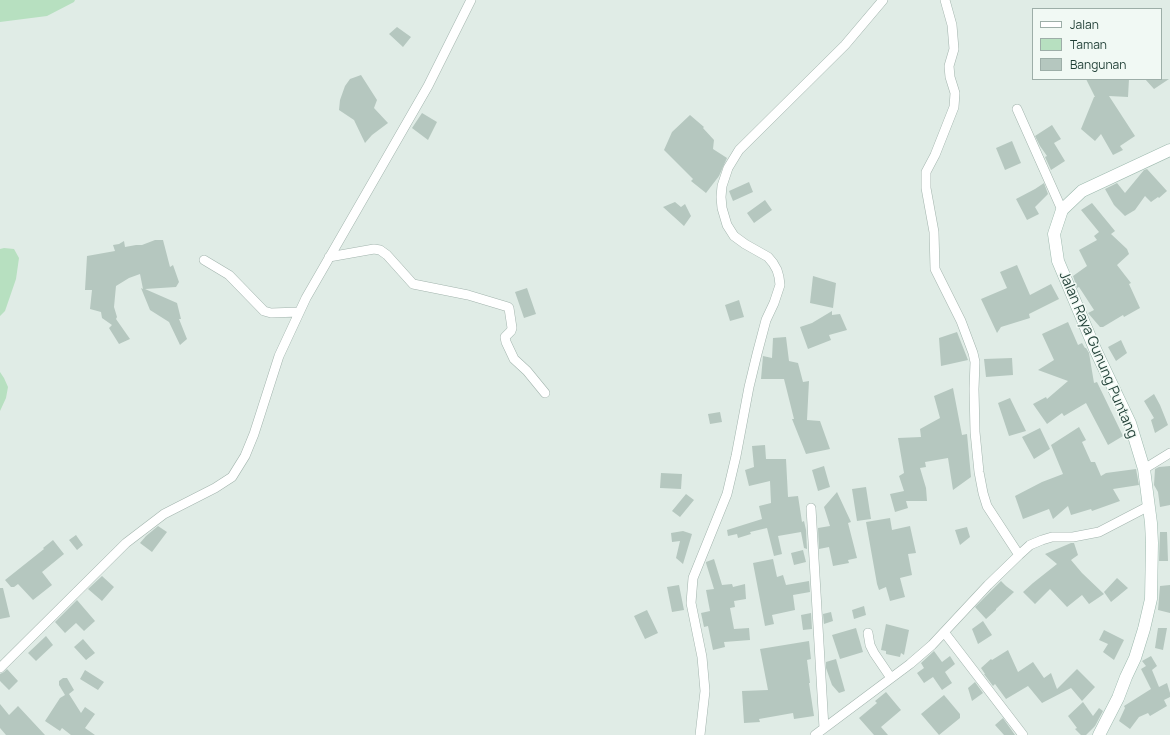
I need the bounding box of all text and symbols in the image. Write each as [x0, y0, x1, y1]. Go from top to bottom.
legend [1032, 8, 1162, 80]
text: Jalan [1070, 16, 1099, 33]
text: Taman [1070, 36, 1107, 53]
text: Bangunan [1070, 56, 1126, 73]
street label: Jalan Raya Gunung Puntang [1055, 269, 1141, 441]

